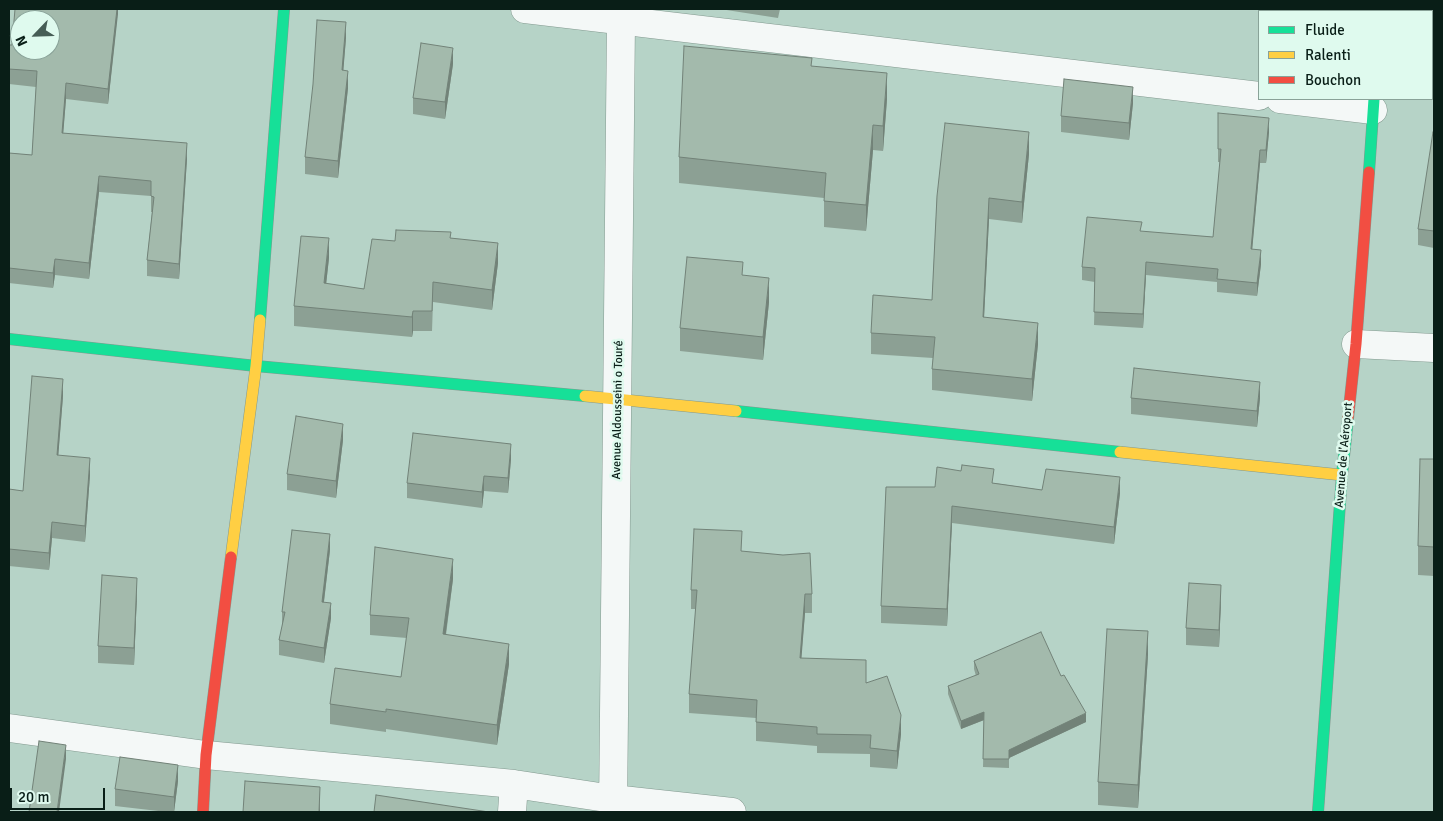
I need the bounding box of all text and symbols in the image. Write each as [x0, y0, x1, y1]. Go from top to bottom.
north arrow [10, 10, 60, 60]
legend [1258, 10, 1433, 100]
text: Fluide [1305, 21, 1345, 39]
text: N [12, 33, 32, 49]
text: Ralenti [1305, 46, 1351, 64]
text: Bouchon [1305, 71, 1361, 89]
street label: Avenue Aldousseini o Touré [610, 340, 626, 480]
street label: Avenue de l'Aéroport [1332, 402, 1356, 508]
scale bar [12, 778, 108, 810]
text: 20 m [18, 788, 49, 806]

